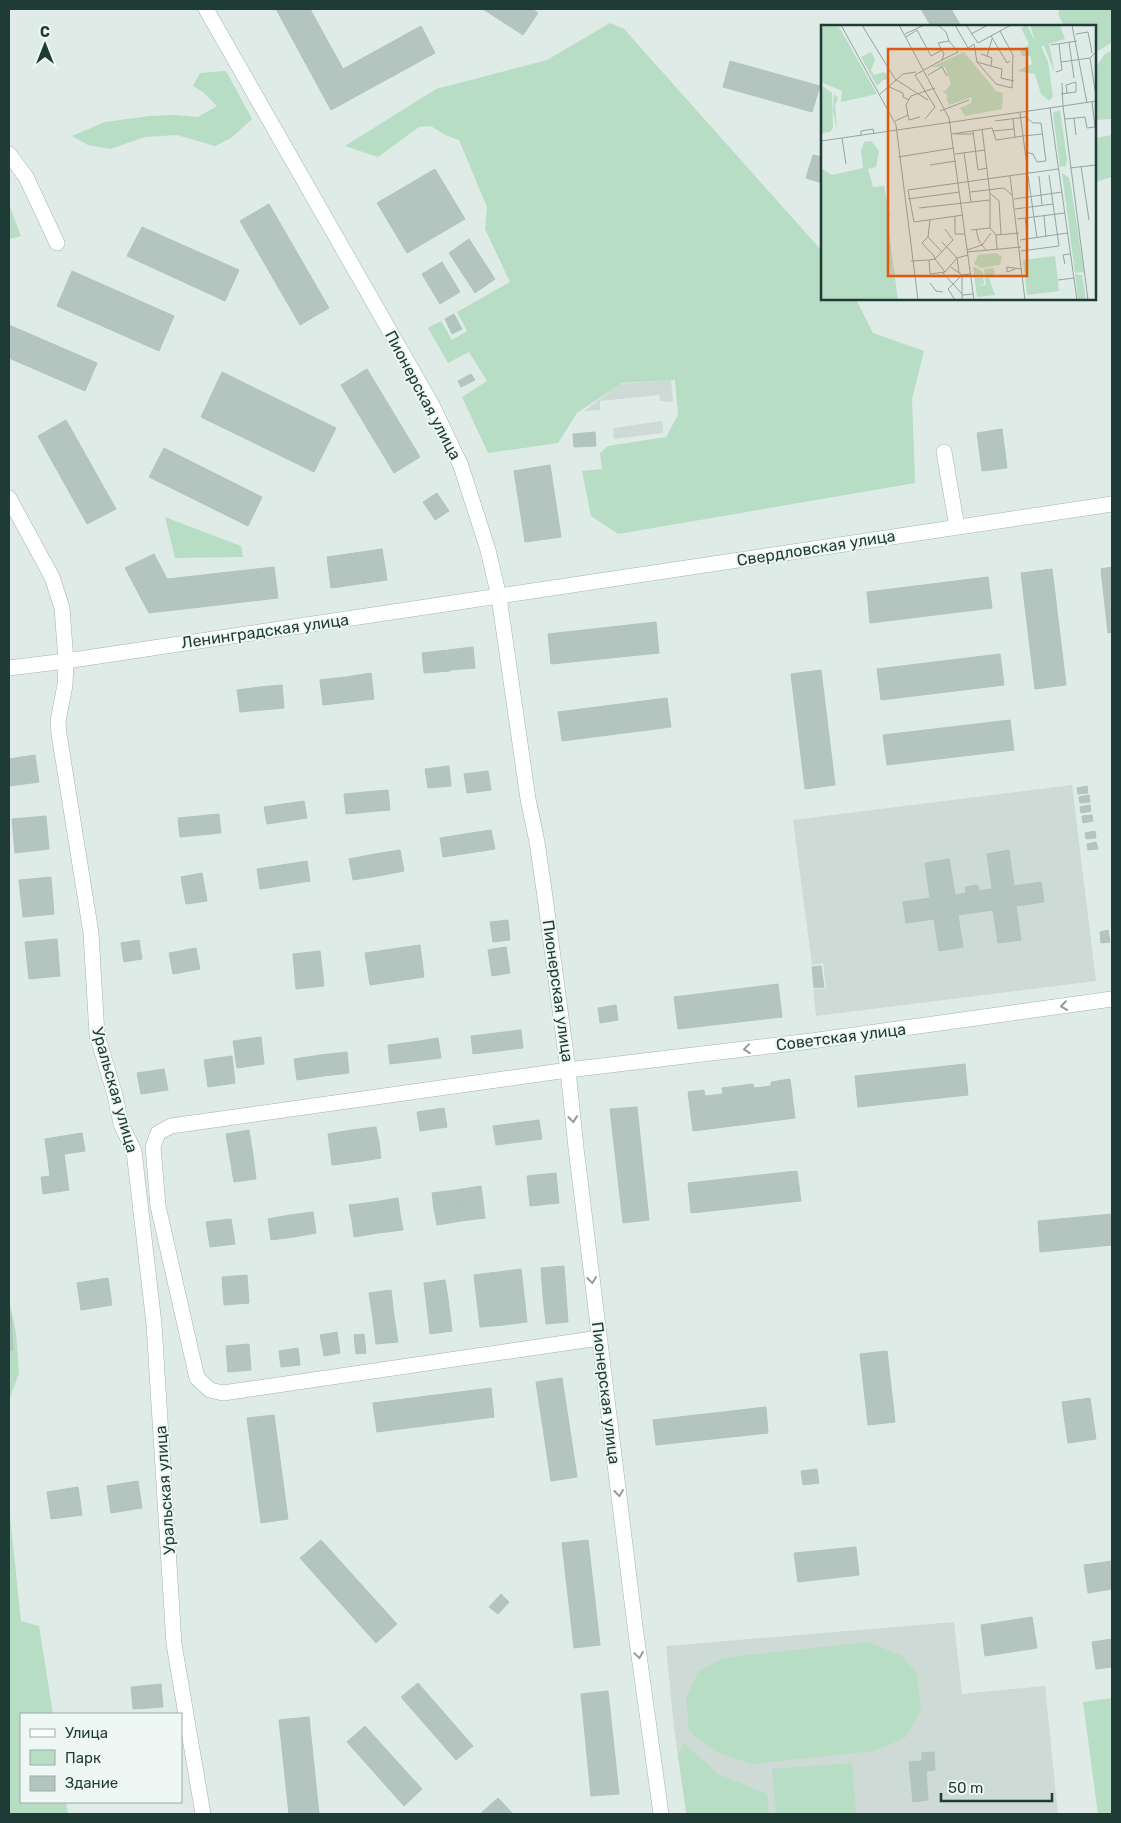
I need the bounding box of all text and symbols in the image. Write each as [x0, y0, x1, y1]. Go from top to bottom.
north arrow [20, 20, 70, 70]
text: С [40, 24, 50, 41]
inset map [821, 25, 1096, 300]
street label: Пионерская улица [381, 327, 465, 463]
street label: Свердловская улица [735, 526, 897, 570]
street label: Ленинградская улица [180, 610, 350, 652]
street label: Пионерская улица [539, 919, 577, 1063]
one-way arrow [1060, 1000, 1068, 1010]
street label: Советская улица [775, 1020, 907, 1054]
street label: Уральская улица [88, 1025, 142, 1155]
one-way arrow [743, 1043, 751, 1054]
one-way arrow [567, 1115, 578, 1123]
one-way arrow [586, 1276, 597, 1284]
street label: Пионерская улица [588, 1321, 624, 1465]
street label: Уральская улица [151, 1425, 179, 1555]
one-way arrow [613, 1490, 624, 1498]
one-way arrow [633, 1651, 644, 1659]
legend [20, 1713, 182, 1803]
text: Улица [65, 1724, 108, 1742]
text: Парк [65, 1749, 101, 1767]
scale bar [941, 1770, 1052, 1802]
text: Здание [65, 1774, 118, 1792]
text: 50 m [948, 1779, 983, 1797]

